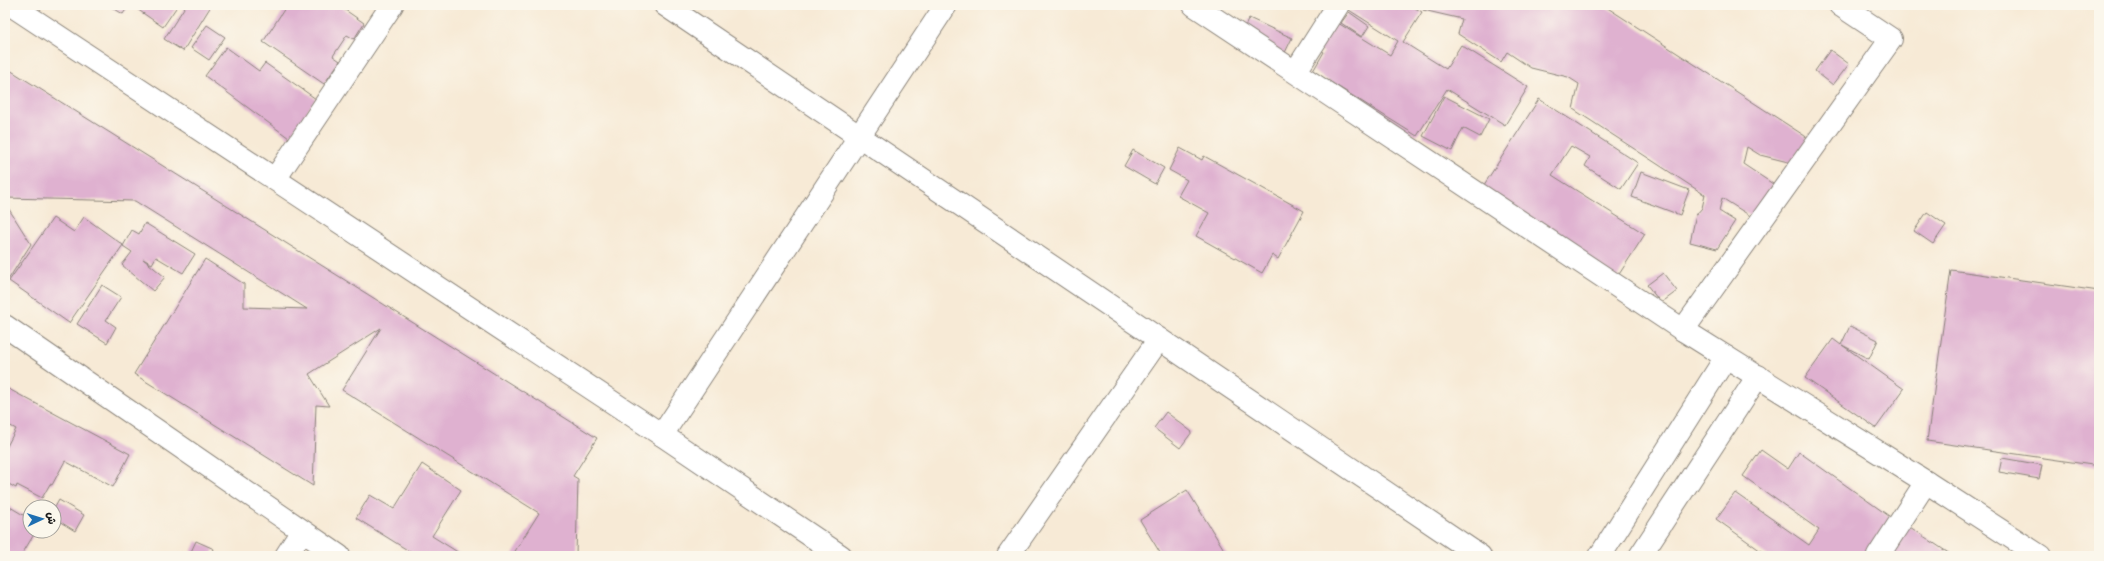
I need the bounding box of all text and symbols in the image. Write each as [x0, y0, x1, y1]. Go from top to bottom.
north arrow [22, 499, 62, 539]
text: ش [43, 512, 59, 525]

